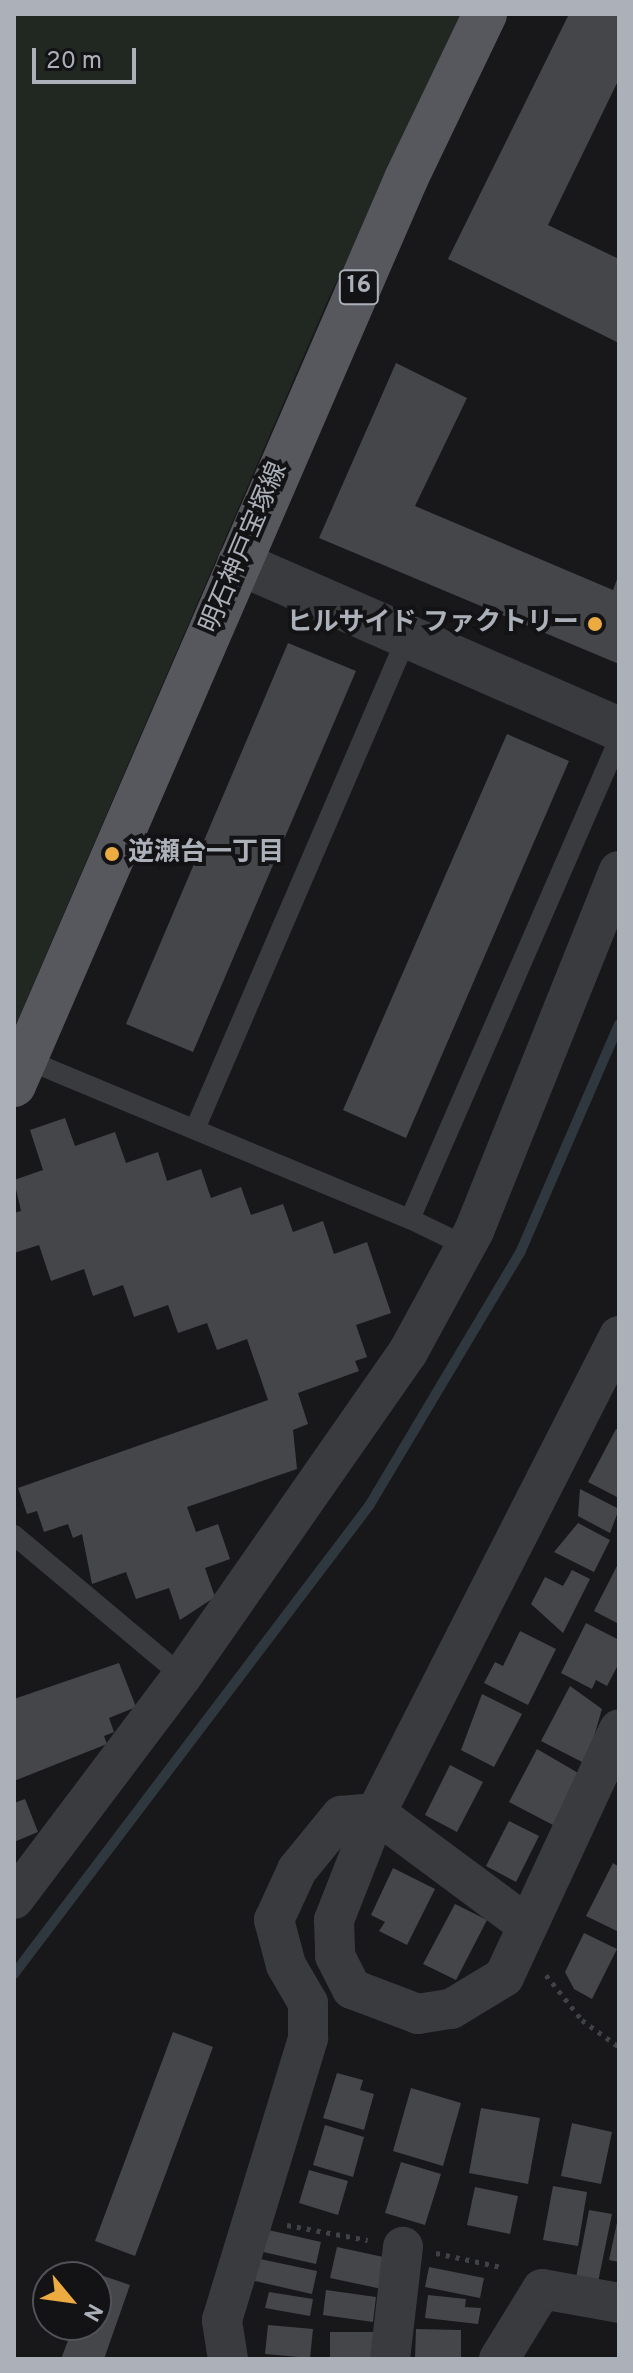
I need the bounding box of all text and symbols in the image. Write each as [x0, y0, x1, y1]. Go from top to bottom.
scale bar [36, 32, 140, 82]
text: 20 m [46, 47, 102, 77]
road number: 16 [337, 267, 381, 307]
street label: 明石神戸宝塚線 [195, 458, 295, 638]
place label: ヒルサイド ファクトリー [287, 608, 579, 640]
marker: ヒルサイド ファクトリー [586, 615, 604, 633]
place label: 逆瀬台一丁目 [128, 838, 284, 870]
marker: 逆瀬台一丁目 [103, 845, 121, 863]
north arrow [32, 2261, 112, 2341]
text: N [76, 2298, 107, 2325]

